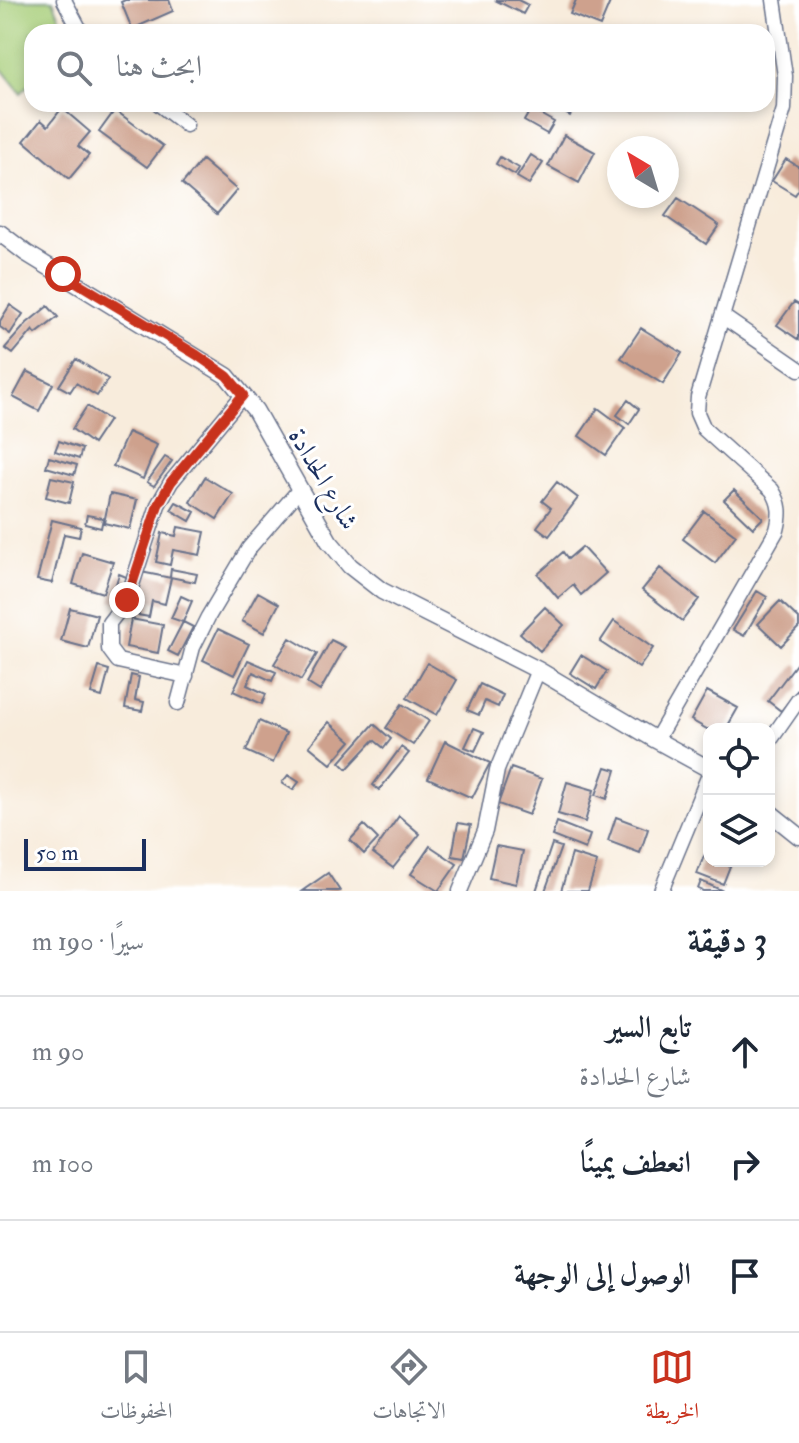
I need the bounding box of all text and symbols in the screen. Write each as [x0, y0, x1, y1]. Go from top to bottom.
search box [24, 24, 775, 112]
icon: search [52, 46, 96, 90]
text: ابحث هنا [116, 48, 202, 85]
north arrow [607, 136, 679, 208]
route start [45, 256, 81, 292]
street label: شارع الحدادة [277, 423, 365, 538]
route end [109, 582, 145, 618]
map controls [703, 723, 775, 867]
button: locate [703, 723, 775, 795]
button: layers [703, 795, 775, 867]
scale bar [24, 835, 146, 871]
text: 50 m [36, 839, 78, 867]
text: 3 دقيقة [687, 919, 767, 962]
text: سيرًا · 190 m [32, 926, 144, 958]
text: تابع السير [606, 1009, 691, 1046]
icon: ahead [723, 1030, 767, 1074]
text: 90 m [32, 1036, 84, 1068]
text: شارع الحدادة [579, 1061, 691, 1093]
icon: right [723, 1142, 767, 1186]
text: انعطف يمينًا [580, 1144, 691, 1181]
text: 100 m [32, 1148, 93, 1180]
icon: arrive [723, 1254, 767, 1298]
text: الوصول إلى الوجهة [514, 1256, 691, 1293]
tab: المحفوظات [100, 1345, 172, 1432]
tab: الاتجاهات [372, 1345, 446, 1432]
tab: الخريطة [646, 1345, 699, 1432]

